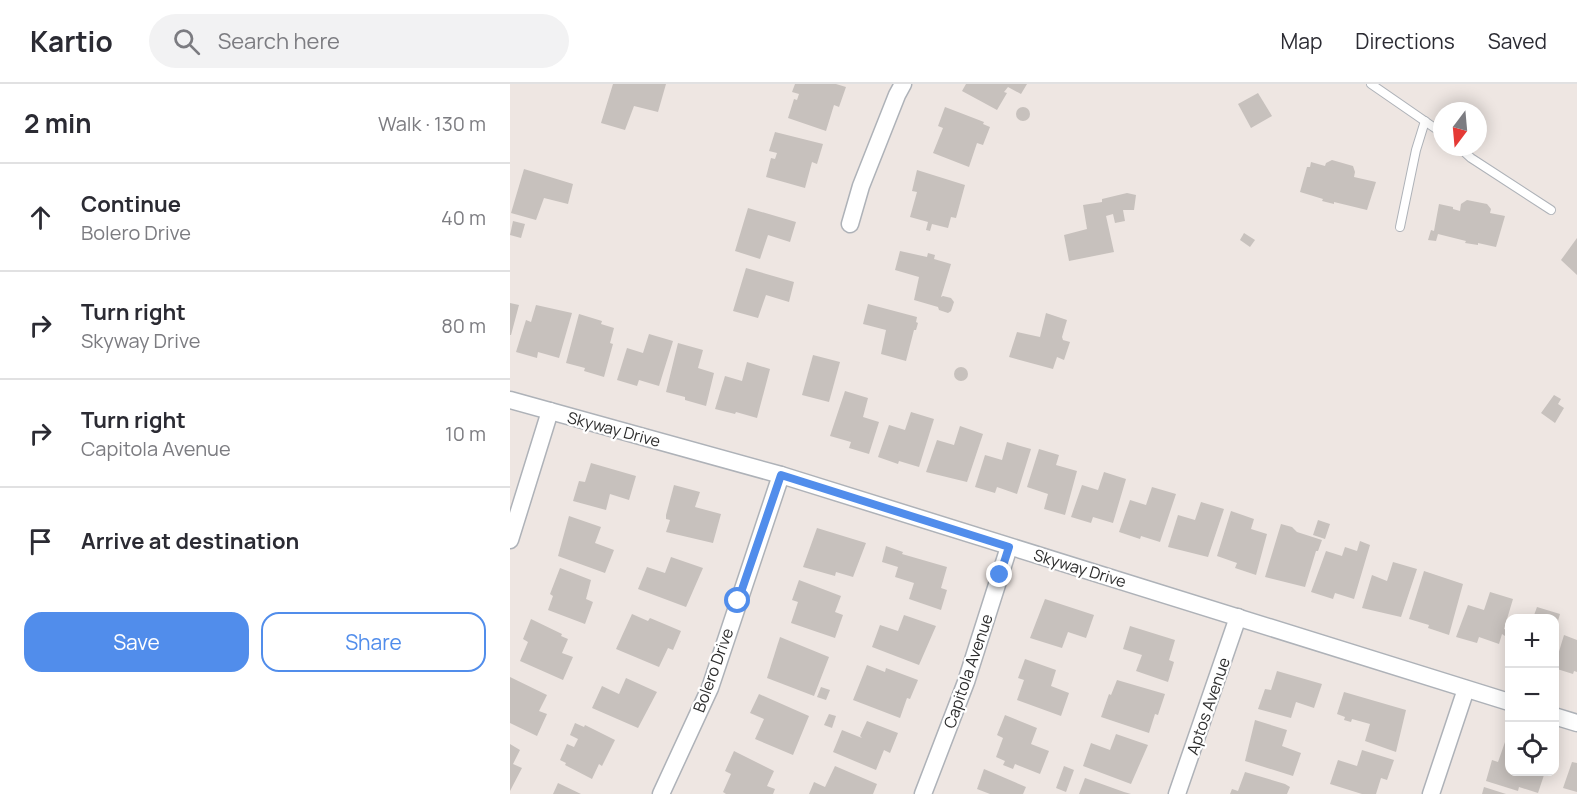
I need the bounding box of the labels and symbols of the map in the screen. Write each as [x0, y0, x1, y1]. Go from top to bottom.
north arrow [1433, 102, 1487, 156]
street label: Skyway Drive [565, 406, 663, 452]
street label: Skyway Drive [1031, 544, 1129, 592]
route end [986, 561, 1012, 587]
route start [724, 587, 750, 613]
street label: Capitola Avenue [938, 611, 998, 731]
street label: Bolero Drive [688, 625, 738, 715]
street label: Aptos Avenue [1181, 654, 1235, 758]

